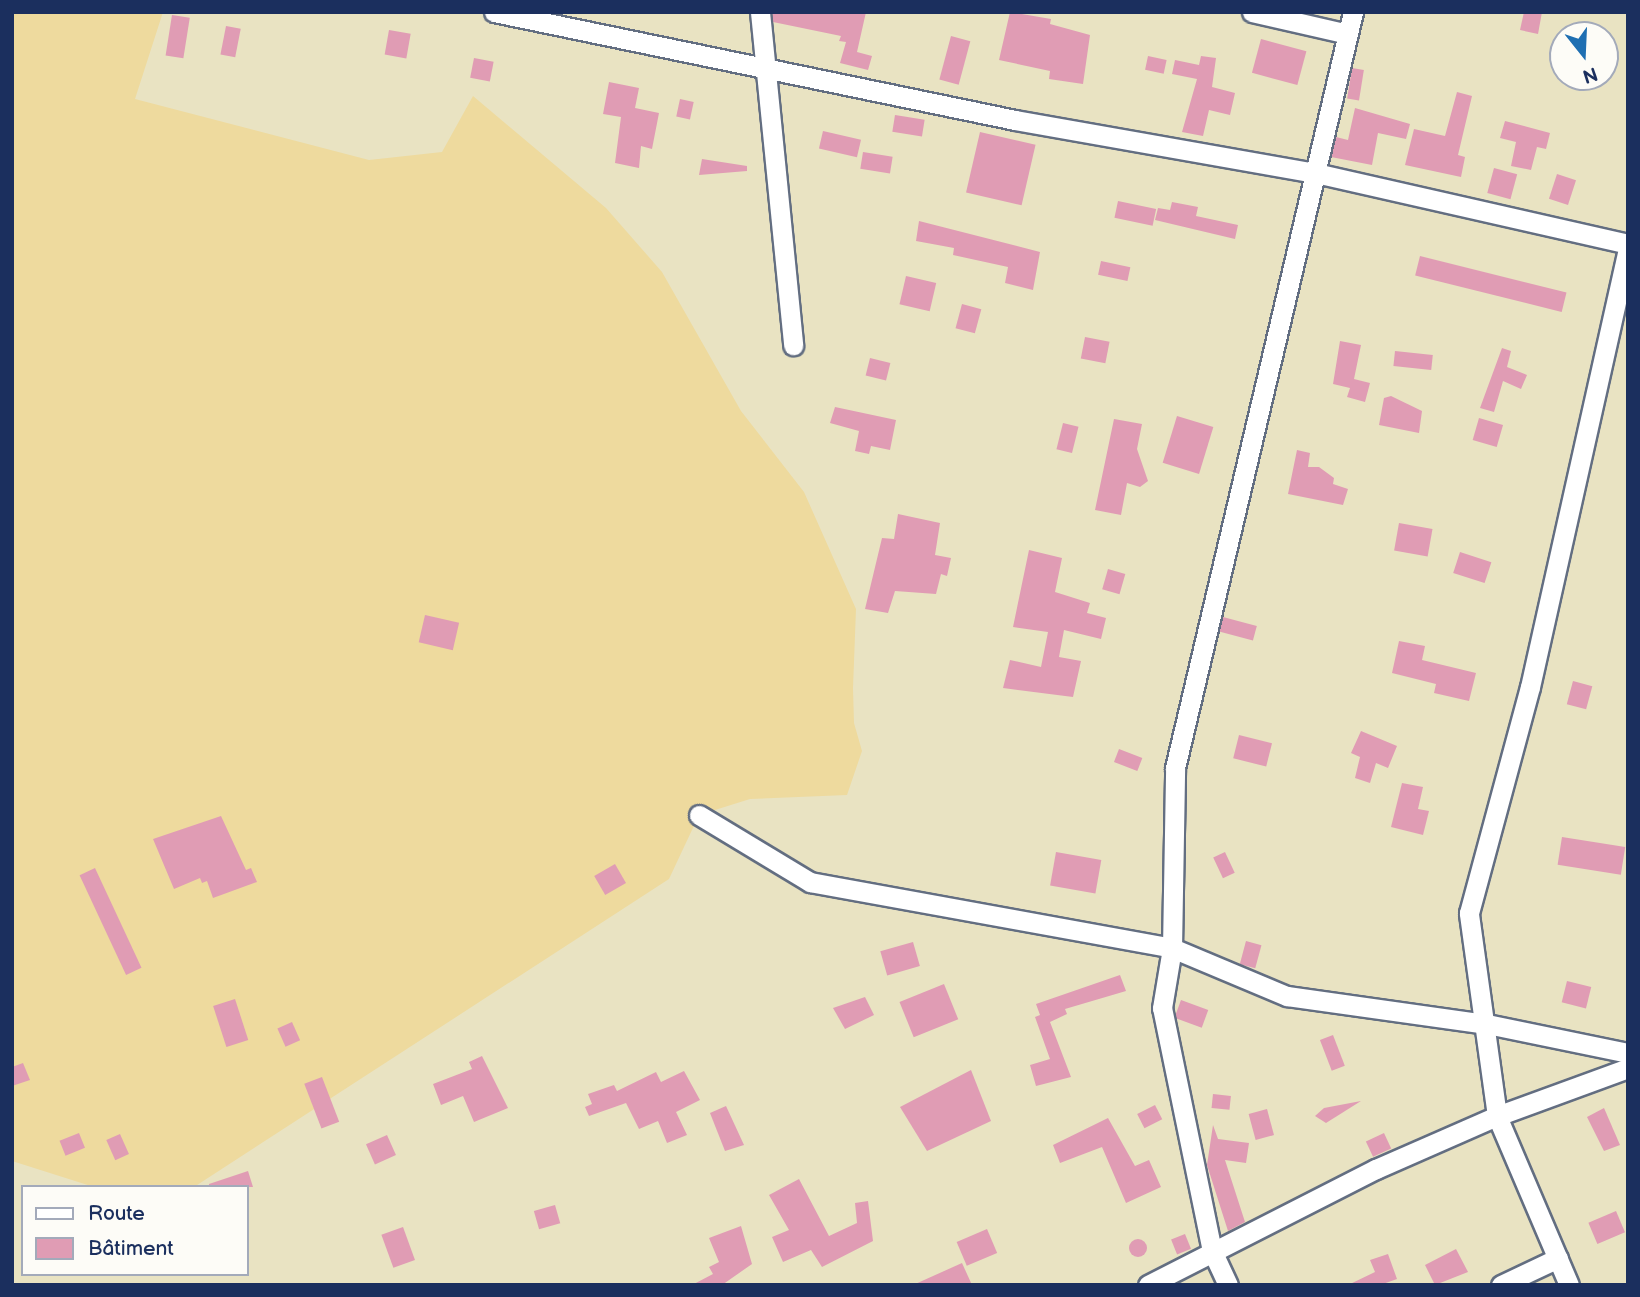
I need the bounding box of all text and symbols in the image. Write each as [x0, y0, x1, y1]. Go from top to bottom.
north arrow [1549, 21, 1619, 91]
text: N [1580, 61, 1600, 88]
legend [21, 1185, 248, 1276]
text: Route [88, 1201, 145, 1226]
text: Bâtiment [88, 1236, 174, 1261]

